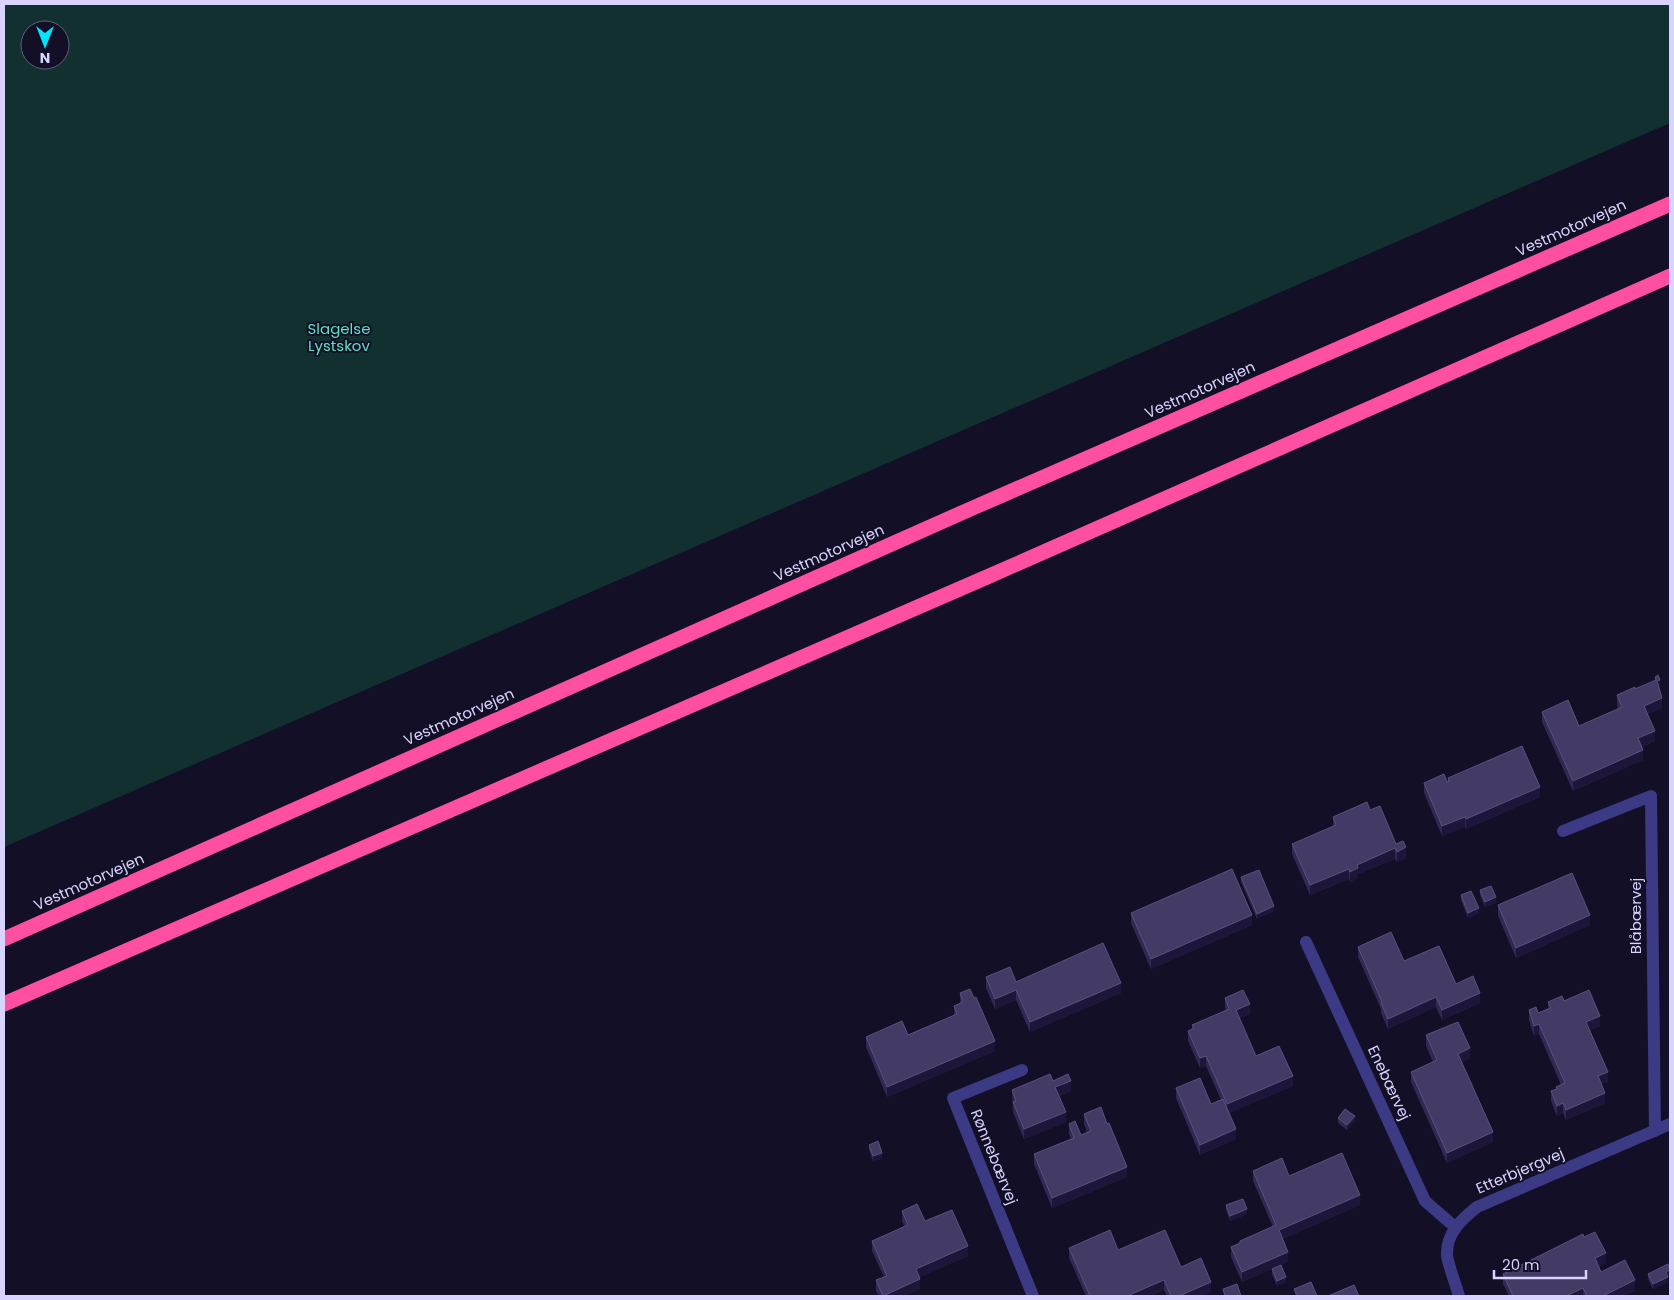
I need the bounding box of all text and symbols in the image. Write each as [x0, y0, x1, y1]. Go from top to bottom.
north arrow [20, 20, 70, 70]
text: N [40, 48, 50, 68]
street label: Vestmotorvejen [1512, 194, 1629, 261]
park label: Slagelse Lystskov [308, 318, 370, 356]
street label: Vestmotorvejen [1141, 356, 1258, 423]
street label: Vestmotorvejen [770, 519, 887, 586]
street label: Vestmotorvejen [400, 683, 517, 750]
street label: Vestmotorvejen [30, 848, 147, 915]
street label: Blåbærvej [1625, 878, 1646, 954]
street label: Enebærvej [1363, 1042, 1416, 1124]
street label: Rønnebærvej [966, 1106, 1023, 1208]
street label: Etterbjergvej [1473, 1143, 1567, 1199]
scale bar [1494, 1248, 1586, 1280]
text: 20 m [1502, 1254, 1540, 1275]

